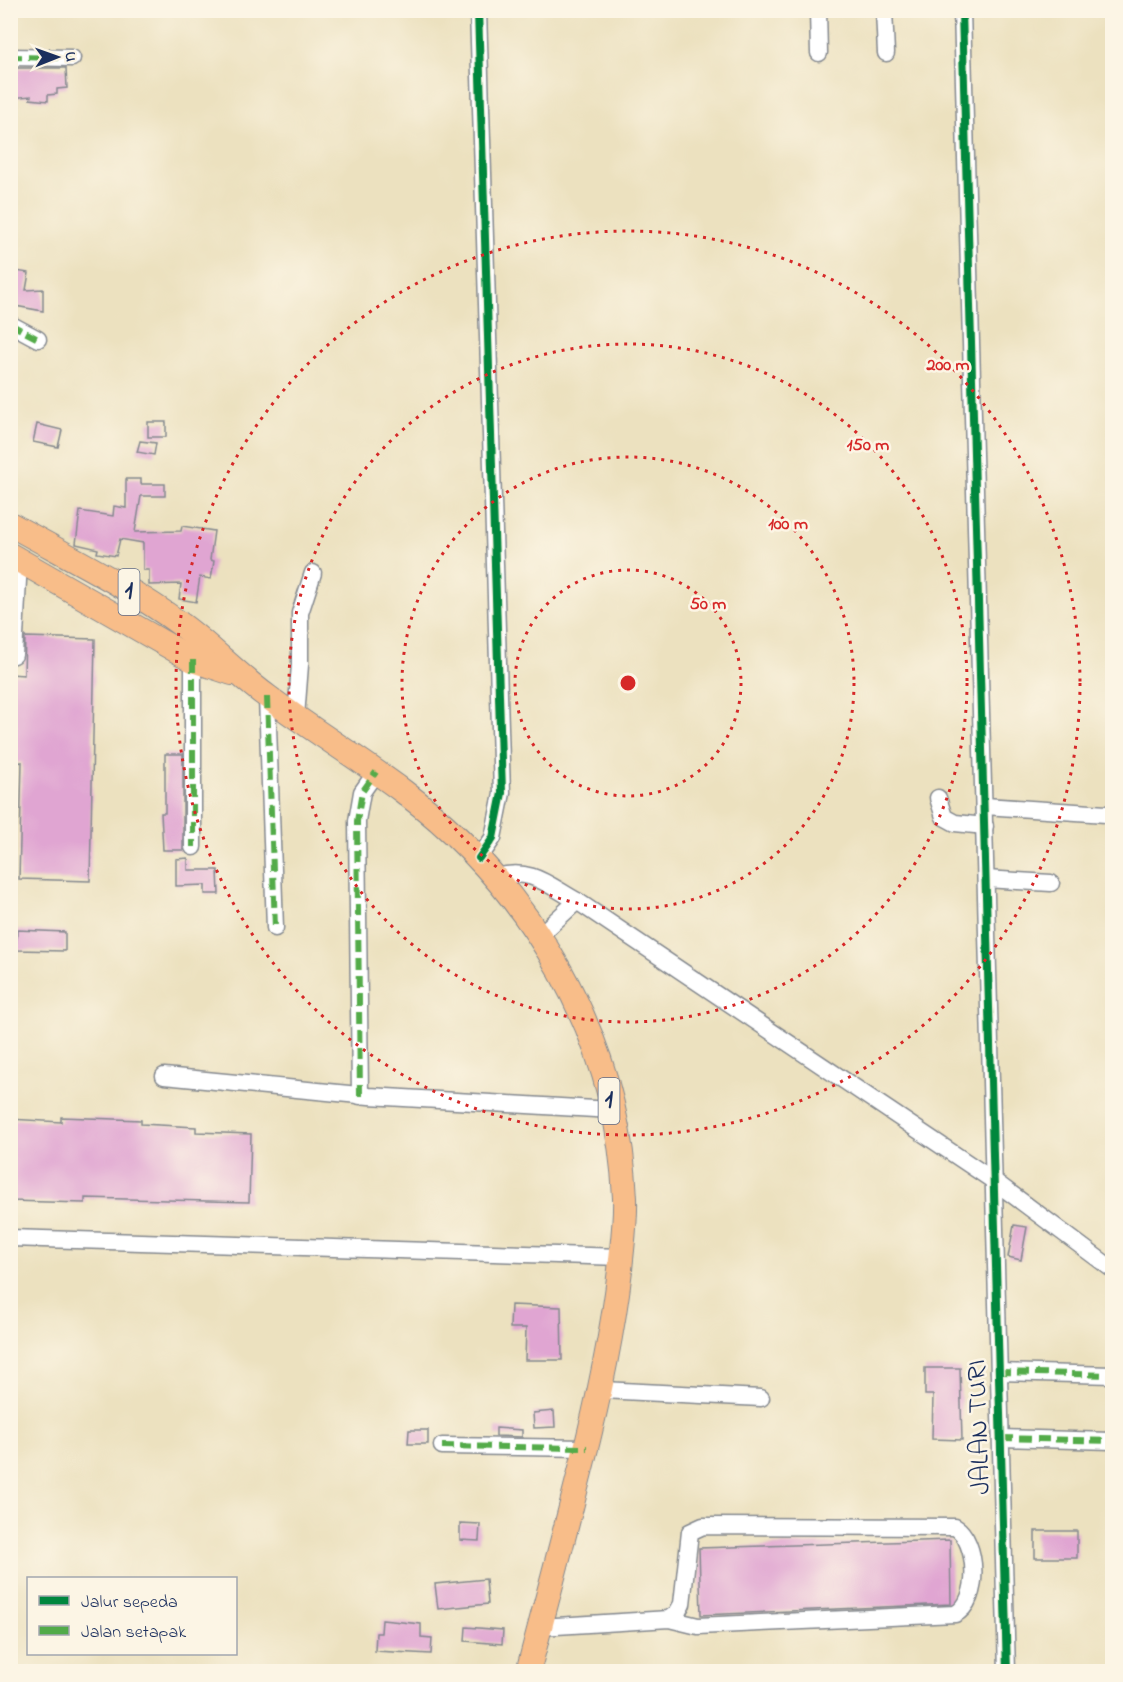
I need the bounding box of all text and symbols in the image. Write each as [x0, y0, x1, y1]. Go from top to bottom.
north arrow [27, 27, 87, 87]
text: U [58, 52, 82, 62]
text: 200 m [926, 353, 970, 379]
text: 150 m [847, 433, 889, 459]
text: 100 m [768, 512, 808, 538]
road number: 1 [118, 569, 140, 615]
text: 50 m [690, 592, 726, 618]
centre of rings [618, 673, 638, 693]
road number: 1 [598, 1078, 620, 1124]
street label: JALAN TURI [958, 1359, 1002, 1495]
legend [27, 1577, 237, 1655]
text: Jalur sepeda [81, 1590, 178, 1616]
text: Jalan setapak [81, 1620, 186, 1646]

